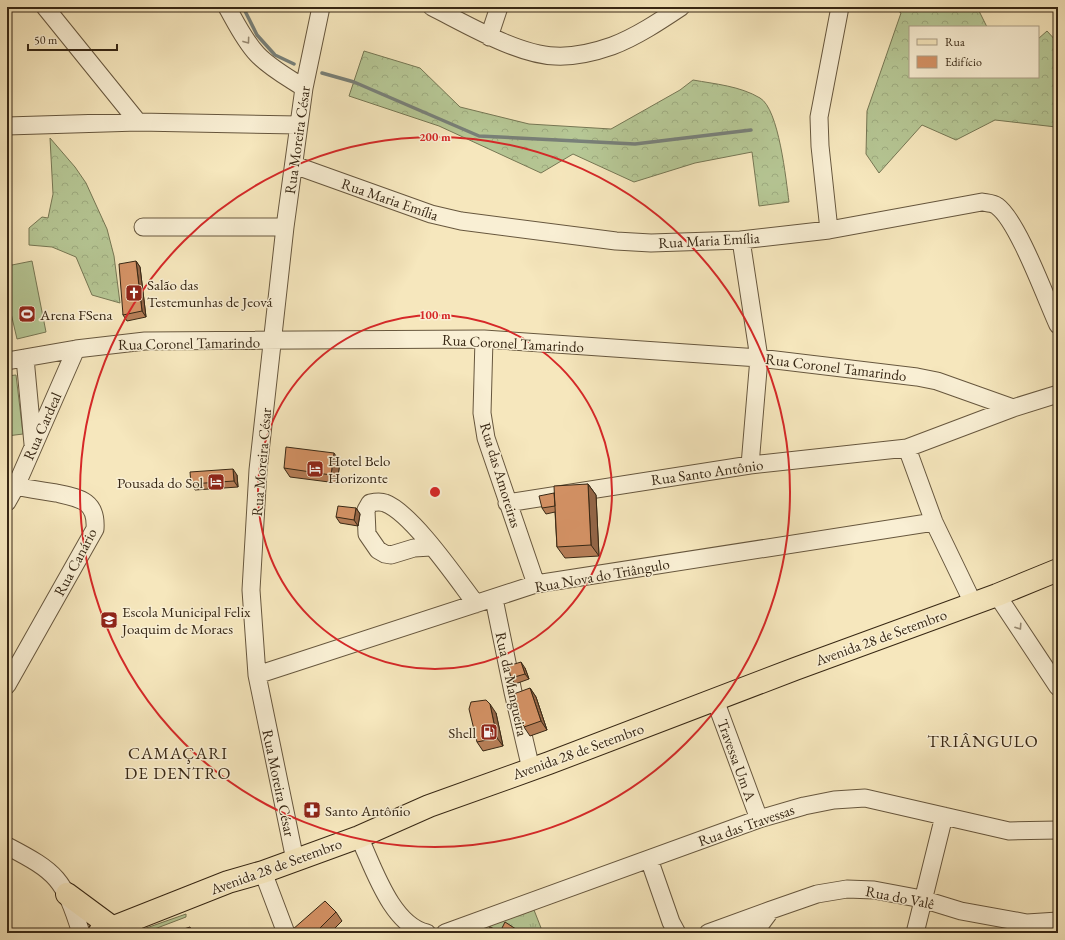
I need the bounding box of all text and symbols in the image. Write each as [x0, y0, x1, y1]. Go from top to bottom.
scale bar [28, 26, 117, 52]
legend [909, 26, 1039, 78]
text: 50 m [34, 32, 58, 48]
text: Rua [945, 34, 965, 50]
one-way arrow [242, 36, 249, 43]
text: Edifício [945, 54, 982, 70]
street label: Rua Moreira César [280, 85, 314, 195]
text: 200 m [419, 129, 451, 145]
street label: Rua Maria Emília [339, 173, 441, 225]
street label: Rua Maria Emília [658, 228, 760, 252]
place label: Salão das Testemunhas de Jeová [147, 275, 273, 311]
church icon: Salão das Testemunhas de Jeová [124, 283, 144, 303]
sports icon: Arena FSena [17, 304, 37, 324]
place label: Arena FSena [39, 305, 113, 324]
text: 100 m [419, 307, 451, 323]
street label: Rua Coronel Tamarindo [441, 330, 585, 356]
street label: Rua Coronel Tamarindo [118, 332, 260, 354]
street label: Rua Coronel Tamarindo [764, 349, 908, 385]
street label: Rua Cardeal [19, 389, 66, 463]
street label: Rua Moreira César [247, 407, 275, 517]
street label: Rua das Amoreiras [476, 420, 526, 530]
place label: Hotel Belo Horizonte [328, 451, 390, 487]
street label: Rua Santo Antônio [650, 455, 764, 489]
hotel icon: Hotel Belo Horizonte [305, 459, 325, 479]
hotel icon: Pousada do Sol [206, 472, 226, 492]
place label: Pousada do Sol [117, 473, 203, 492]
centre of rings [428, 485, 442, 499]
street label: Rua Canário [49, 525, 101, 599]
street label: Rua Nova do Triângulo [533, 554, 671, 596]
place label: Escola Municipal Felix Joaquim de Moraes [120, 602, 251, 638]
street label: Avenida 28 de Setembro [812, 604, 949, 670]
school or university icon: Escola Municipal Felix Joaquim de Moraes [99, 610, 119, 630]
one-way arrow [1014, 623, 1021, 630]
street label: Rua da Mangueira [492, 630, 532, 738]
street label: Travessa Um A [713, 716, 761, 804]
street label: Avenida 28 de Setembro [509, 718, 646, 784]
fuel station icon: Shell [479, 722, 499, 742]
place label: Shell [448, 723, 476, 742]
street label: Rua Moreira César [258, 728, 300, 838]
district label: TRIÂNGULO [927, 730, 1039, 752]
district label: CAMAÇARI DE DENTRO [124, 742, 232, 784]
pharmacy icon: Santo Antônio [302, 800, 322, 820]
street label: Rua das Travessas [695, 800, 797, 850]
place label: Santo Antônio [325, 801, 410, 820]
street label: Avenida 28 de Setembro [207, 833, 344, 899]
street label: Rua do Valê [864, 881, 936, 913]

